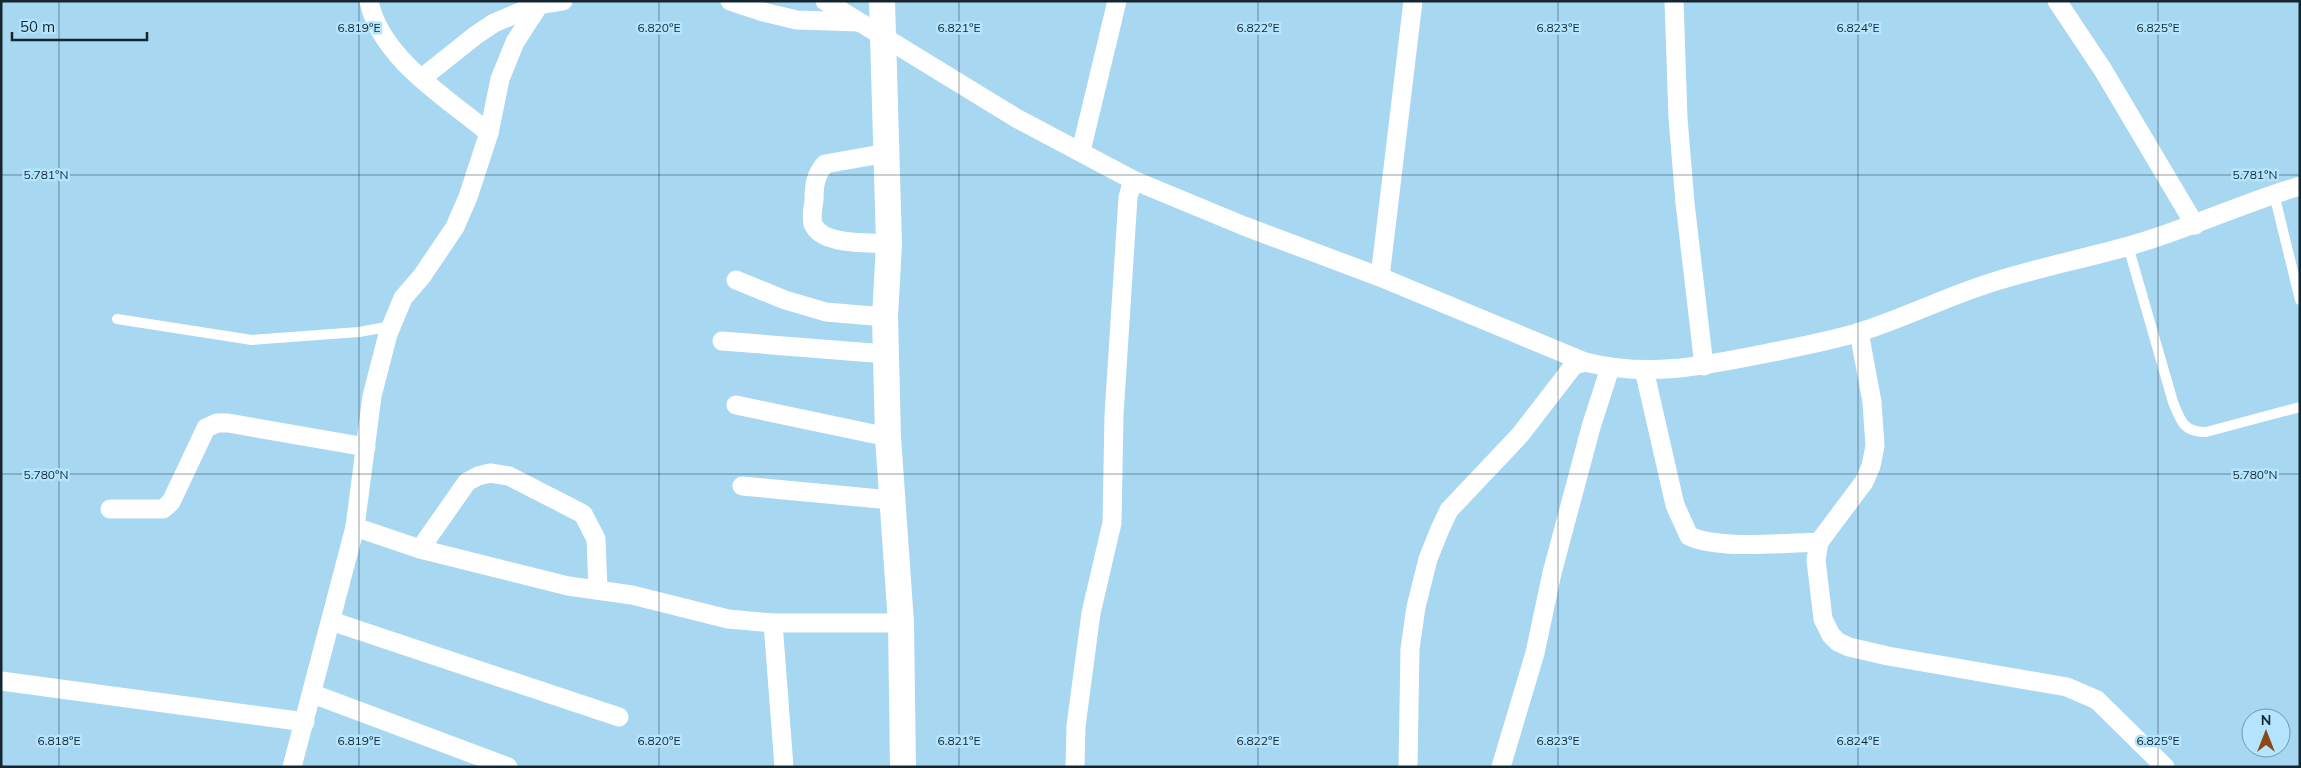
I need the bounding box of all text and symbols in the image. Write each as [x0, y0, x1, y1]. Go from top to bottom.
scale bar [12, 10, 148, 42]
text: 50 m [20, 17, 55, 36]
text: 6.819°E [337, 20, 381, 35]
text: 6.820°E [637, 20, 681, 35]
text: 6.821°E [937, 20, 981, 35]
text: 6.822°E [1236, 20, 1280, 35]
text: 6.823°E [1536, 20, 1580, 35]
text: 6.824°E [1836, 20, 1880, 35]
text: 6.825°E [2136, 20, 2180, 35]
text: 5.781°N [24, 167, 68, 182]
text: 5.781°N [2233, 167, 2277, 182]
text: 5.780°N [24, 467, 68, 482]
text: 5.780°N [2233, 467, 2277, 482]
north arrow [2241, 708, 2291, 758]
text: N [2261, 711, 2271, 729]
text: 6.818°E [37, 733, 81, 748]
text: 6.819°E [337, 733, 381, 748]
text: 6.820°E [637, 733, 681, 748]
text: 6.821°E [937, 733, 981, 748]
text: 6.822°E [1236, 733, 1280, 748]
text: 6.823°E [1536, 733, 1580, 748]
text: 6.824°E [1836, 733, 1880, 748]
text: 6.825°E [2136, 733, 2180, 748]

